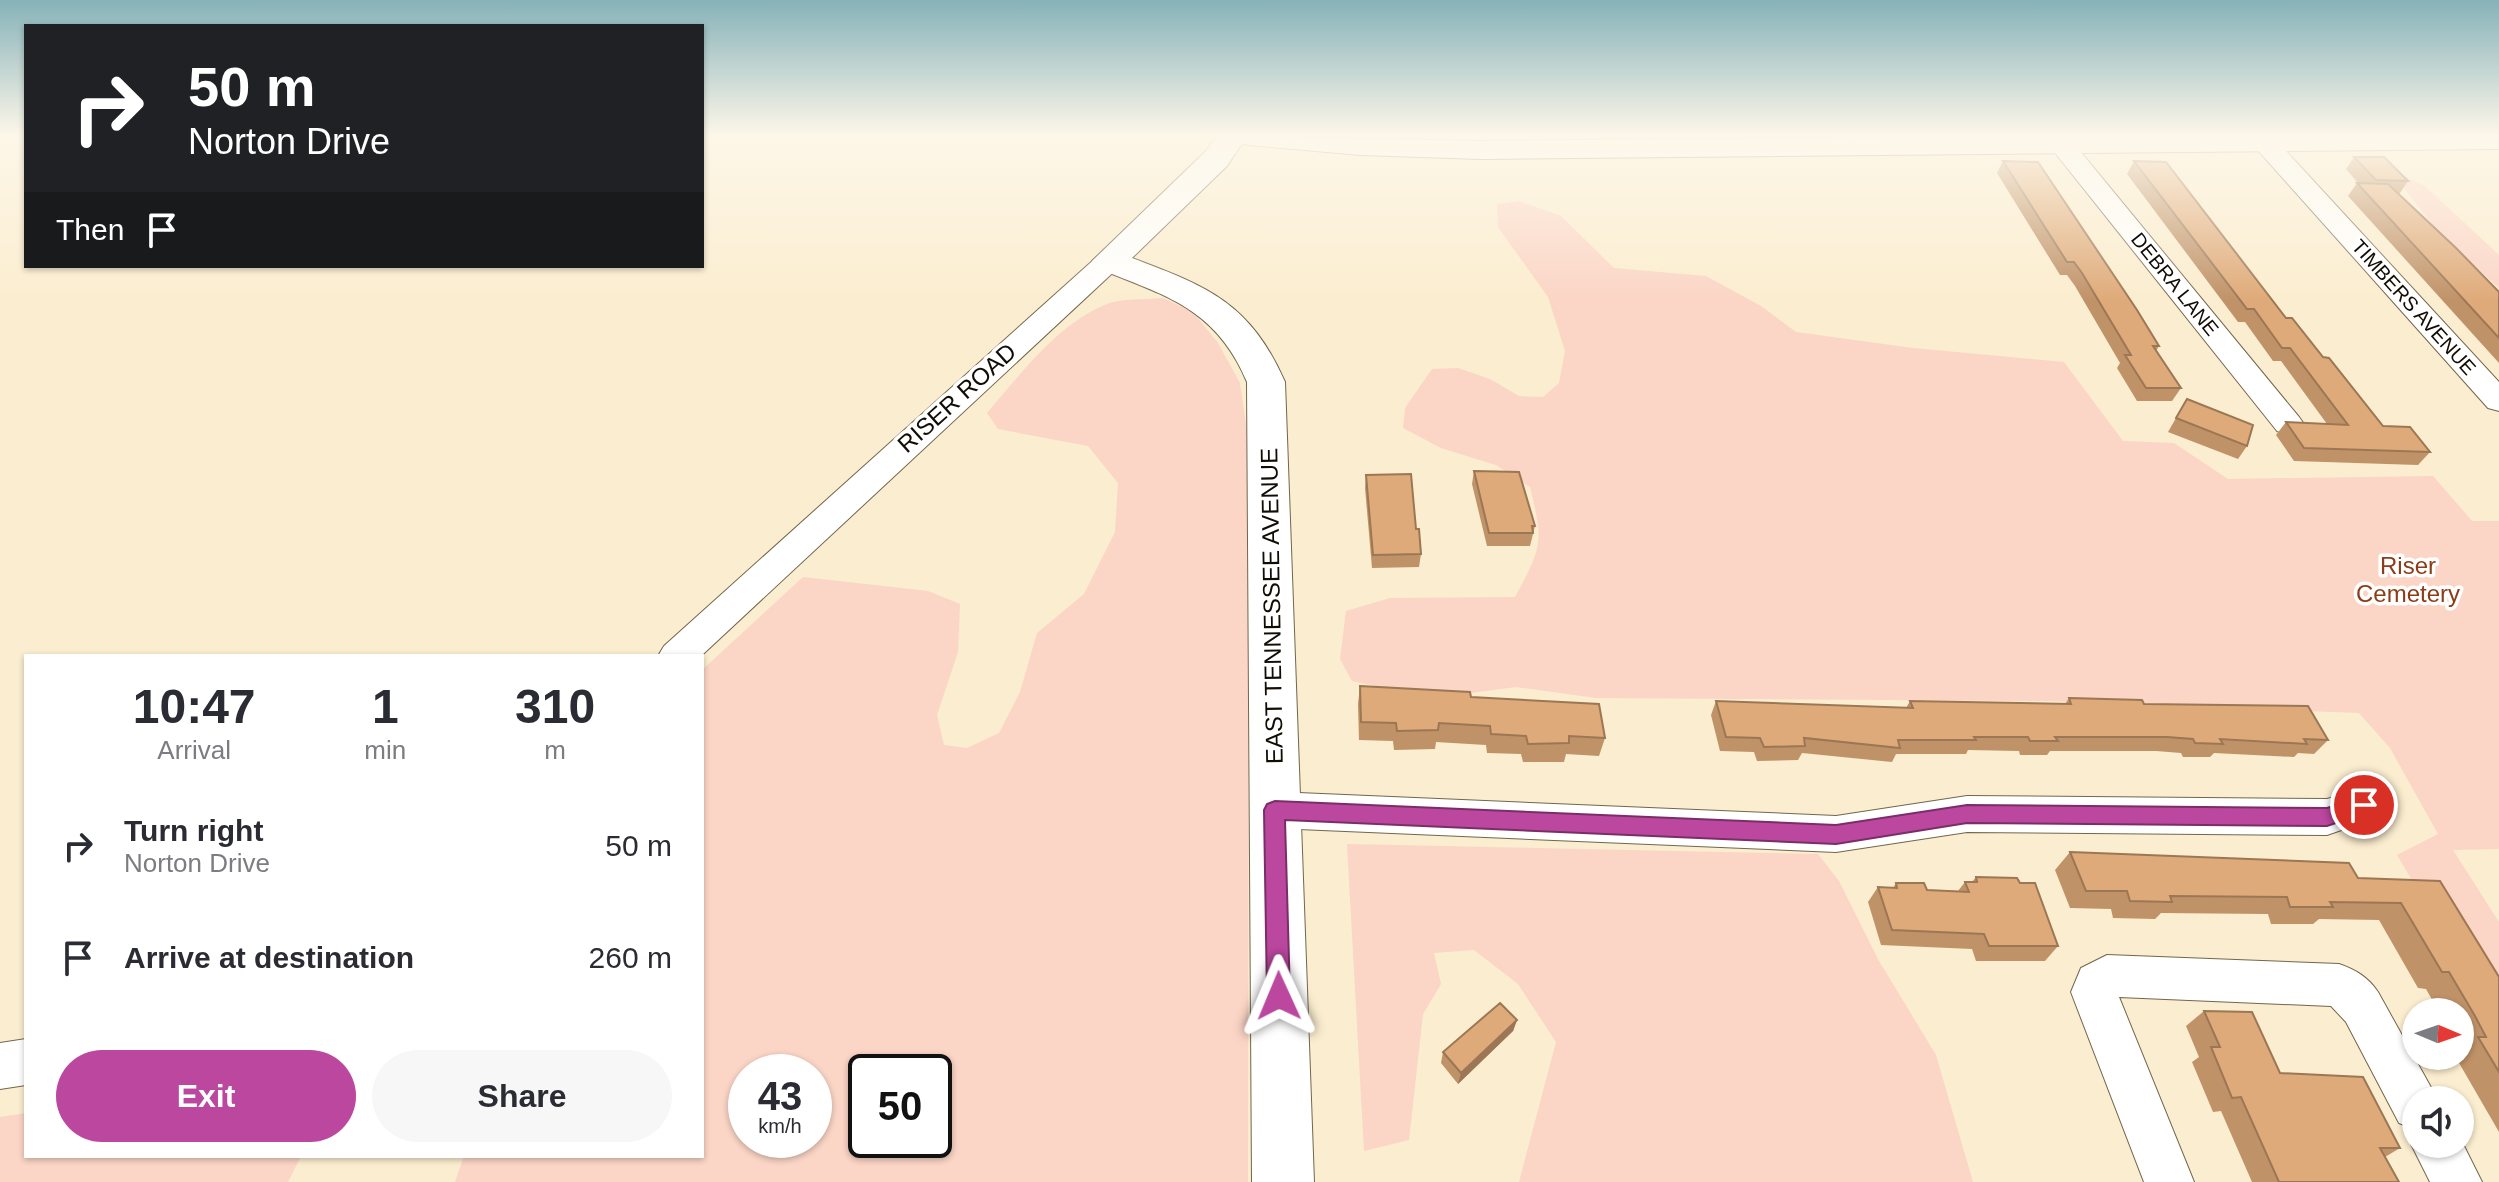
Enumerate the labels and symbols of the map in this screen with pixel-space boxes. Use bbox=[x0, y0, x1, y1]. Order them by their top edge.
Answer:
street label: DEBRA LANE bbox=[2127, 228, 2223, 340]
street label: TIMBERS AVENUE bbox=[2348, 235, 2480, 379]
street label: RISER ROAD bbox=[892, 338, 1021, 458]
street label: EAST TENNESSEE AVENUE bbox=[1255, 448, 1288, 764]
park label: Riser Cemetery bbox=[2356, 552, 2460, 607]
pin bbox=[2330, 771, 2398, 839]
position arrow bbox=[1237, 954, 1321, 1038]
north arrow bbox=[2402, 998, 2474, 1070]
speed limit sign: 50 bbox=[848, 1054, 952, 1158]

